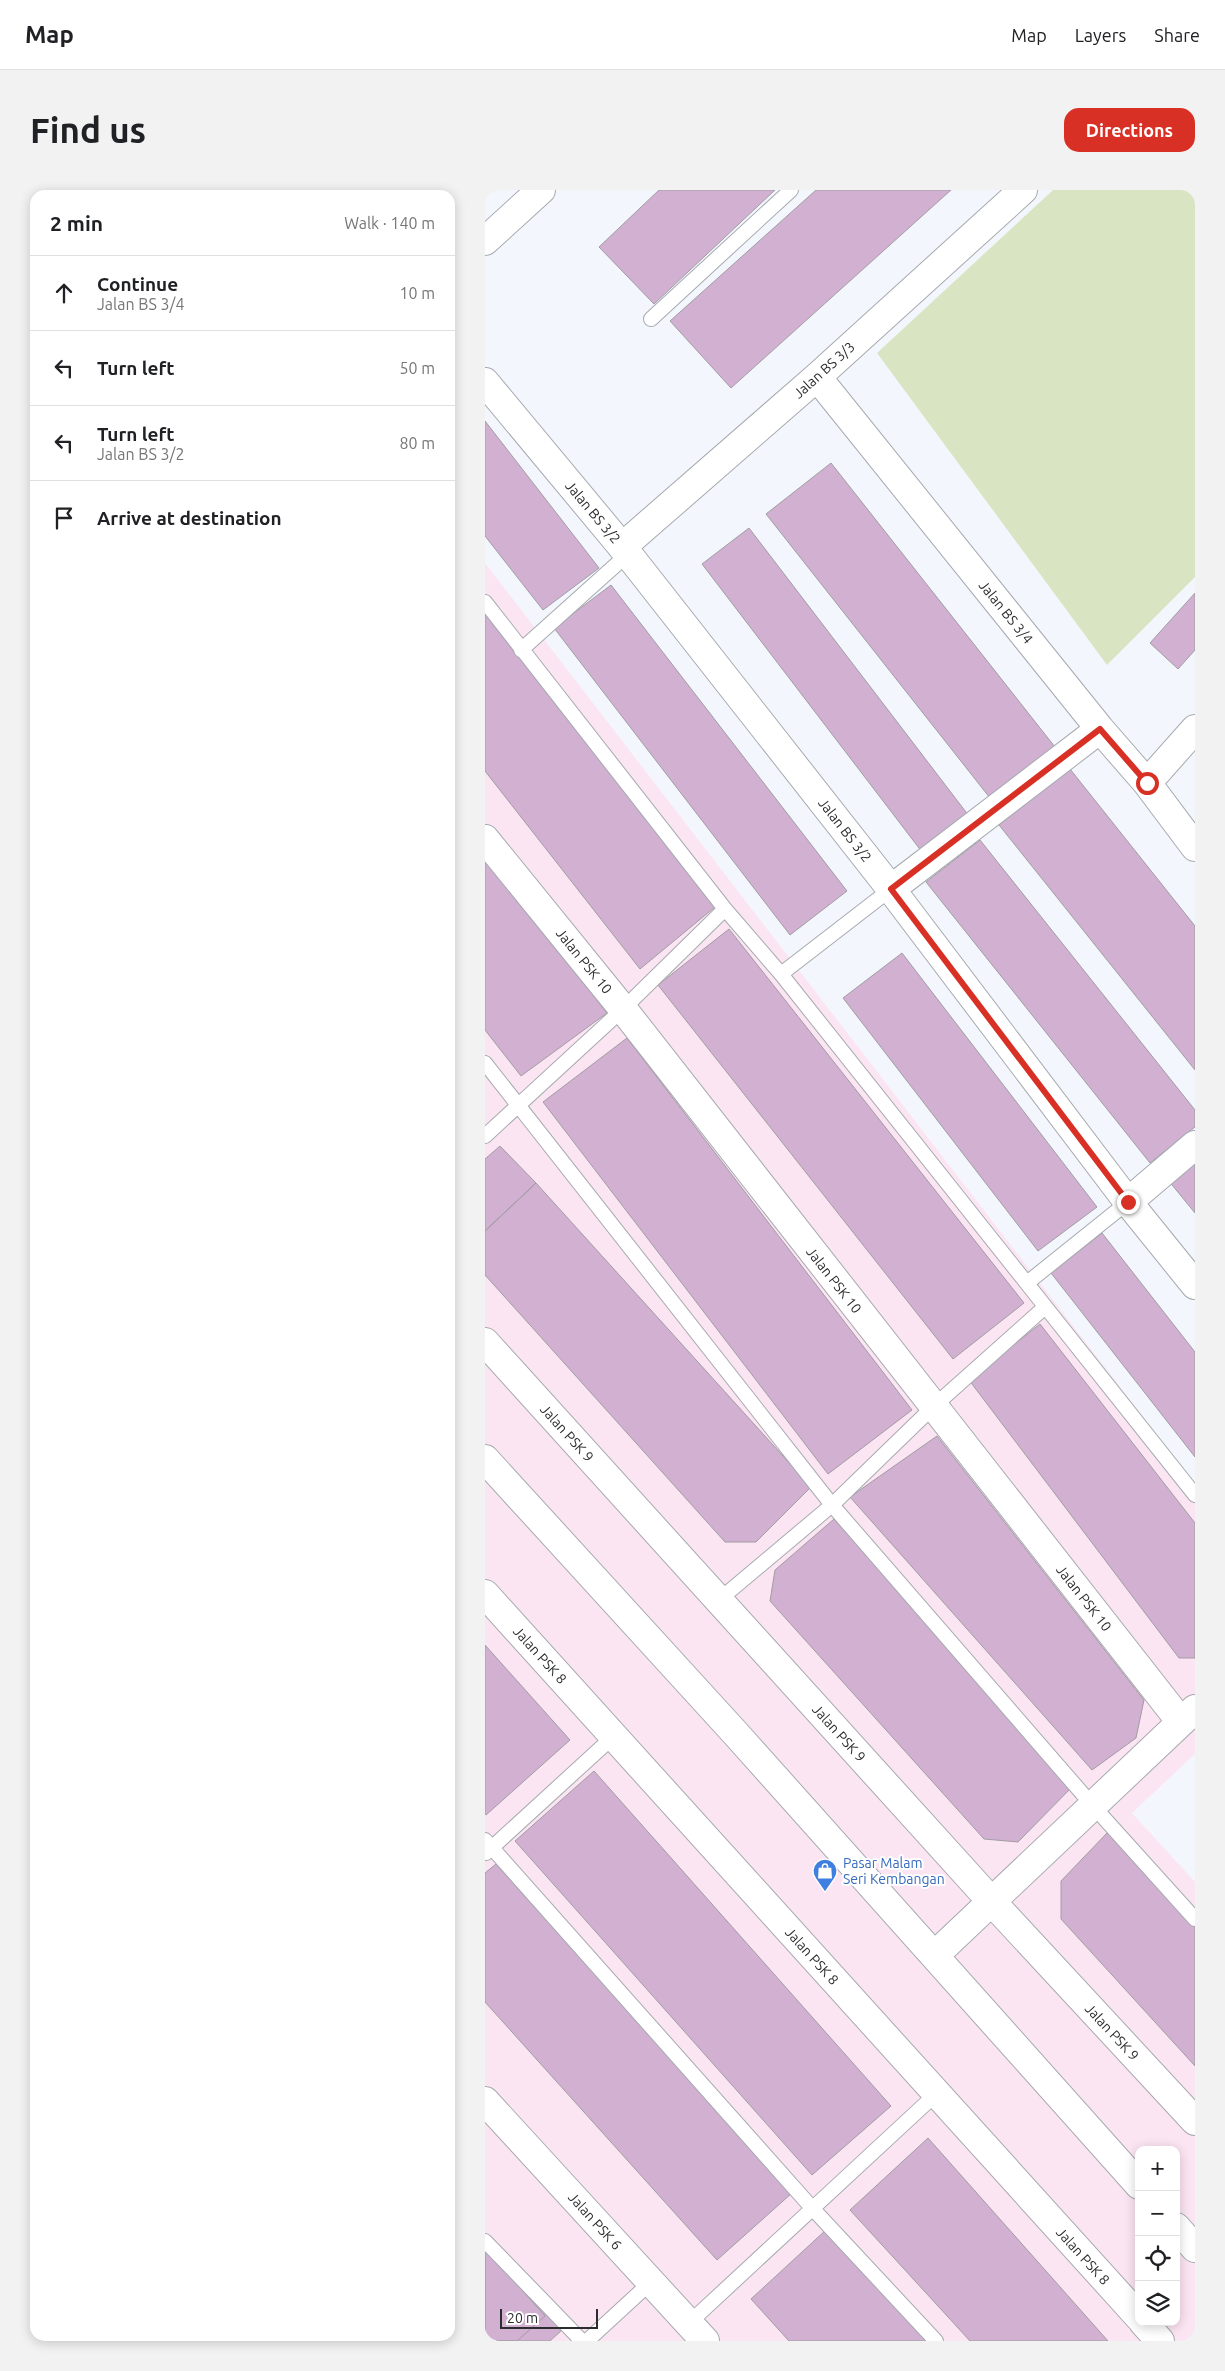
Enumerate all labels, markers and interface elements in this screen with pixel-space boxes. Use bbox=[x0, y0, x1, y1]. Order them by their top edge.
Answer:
text: Map bbox=[25, 21, 74, 48]
text: Map bbox=[1011, 25, 1047, 45]
text: Layers bbox=[1075, 25, 1126, 45]
text: Share bbox=[1154, 25, 1200, 45]
button: Directions bbox=[1064, 108, 1195, 152]
text: Find us bbox=[30, 110, 146, 150]
text: 2 min bbox=[50, 211, 103, 235]
text: Walk · 140 m bbox=[344, 214, 435, 232]
text: Continue bbox=[97, 273, 178, 295]
icon: ahead bbox=[50, 279, 78, 307]
text: 10 m bbox=[399, 284, 435, 302]
text: Jalan BS 3/4 bbox=[97, 295, 185, 313]
street label: Jalan BS 3/3 bbox=[790, 338, 858, 402]
icon: left bbox=[50, 354, 78, 382]
text: Turn left bbox=[97, 357, 175, 379]
text: 50 m bbox=[399, 359, 435, 377]
text: Turn left bbox=[97, 423, 175, 445]
icon: left bbox=[50, 429, 78, 457]
text: 80 m bbox=[399, 434, 435, 452]
text: Jalan BS 3/2 bbox=[97, 445, 185, 463]
street label: Jalan BS 3/2 bbox=[562, 478, 624, 546]
icon: arrive bbox=[50, 504, 78, 532]
text: Arrive at destination bbox=[97, 507, 282, 529]
street label: Jalan BS 3/4 bbox=[976, 577, 1036, 647]
route start bbox=[1136, 772, 1159, 795]
street label: Jalan BS 3/2 bbox=[815, 795, 875, 865]
street label: Jalan PSK 10 bbox=[553, 925, 615, 997]
route end bbox=[1117, 1191, 1140, 1214]
street label: Jalan PSK 10 bbox=[803, 1244, 865, 1316]
street label: Jalan PSK 9 bbox=[537, 1401, 597, 1465]
street label: Jalan PSK 10 bbox=[1053, 1562, 1115, 1634]
street label: Jalan PSK 8 bbox=[510, 1623, 570, 1687]
street label: Jalan PSK 9 bbox=[809, 1701, 869, 1765]
place label: Pasar Malam Seri Kembangan bbox=[843, 1855, 945, 1887]
shop icon: Pasar Malam Seri Kembangan bbox=[812, 1858, 838, 1892]
street label: Jalan PSK 8 bbox=[782, 1924, 842, 1988]
street label: Jalan PSK 9 bbox=[1082, 2000, 1142, 2064]
map controls bbox=[1135, 2146, 1180, 2326]
button: + bbox=[1135, 2146, 1180, 2191]
street label: Jalan PSK 6 bbox=[565, 2189, 625, 2253]
button: − bbox=[1135, 2191, 1180, 2236]
street label: Jalan PSK 8 bbox=[1053, 2224, 1113, 2288]
button: locate bbox=[1135, 2236, 1180, 2281]
button: layers bbox=[1135, 2281, 1180, 2326]
scale bar bbox=[500, 2306, 597, 2329]
text: 20 m bbox=[507, 2310, 538, 2326]

